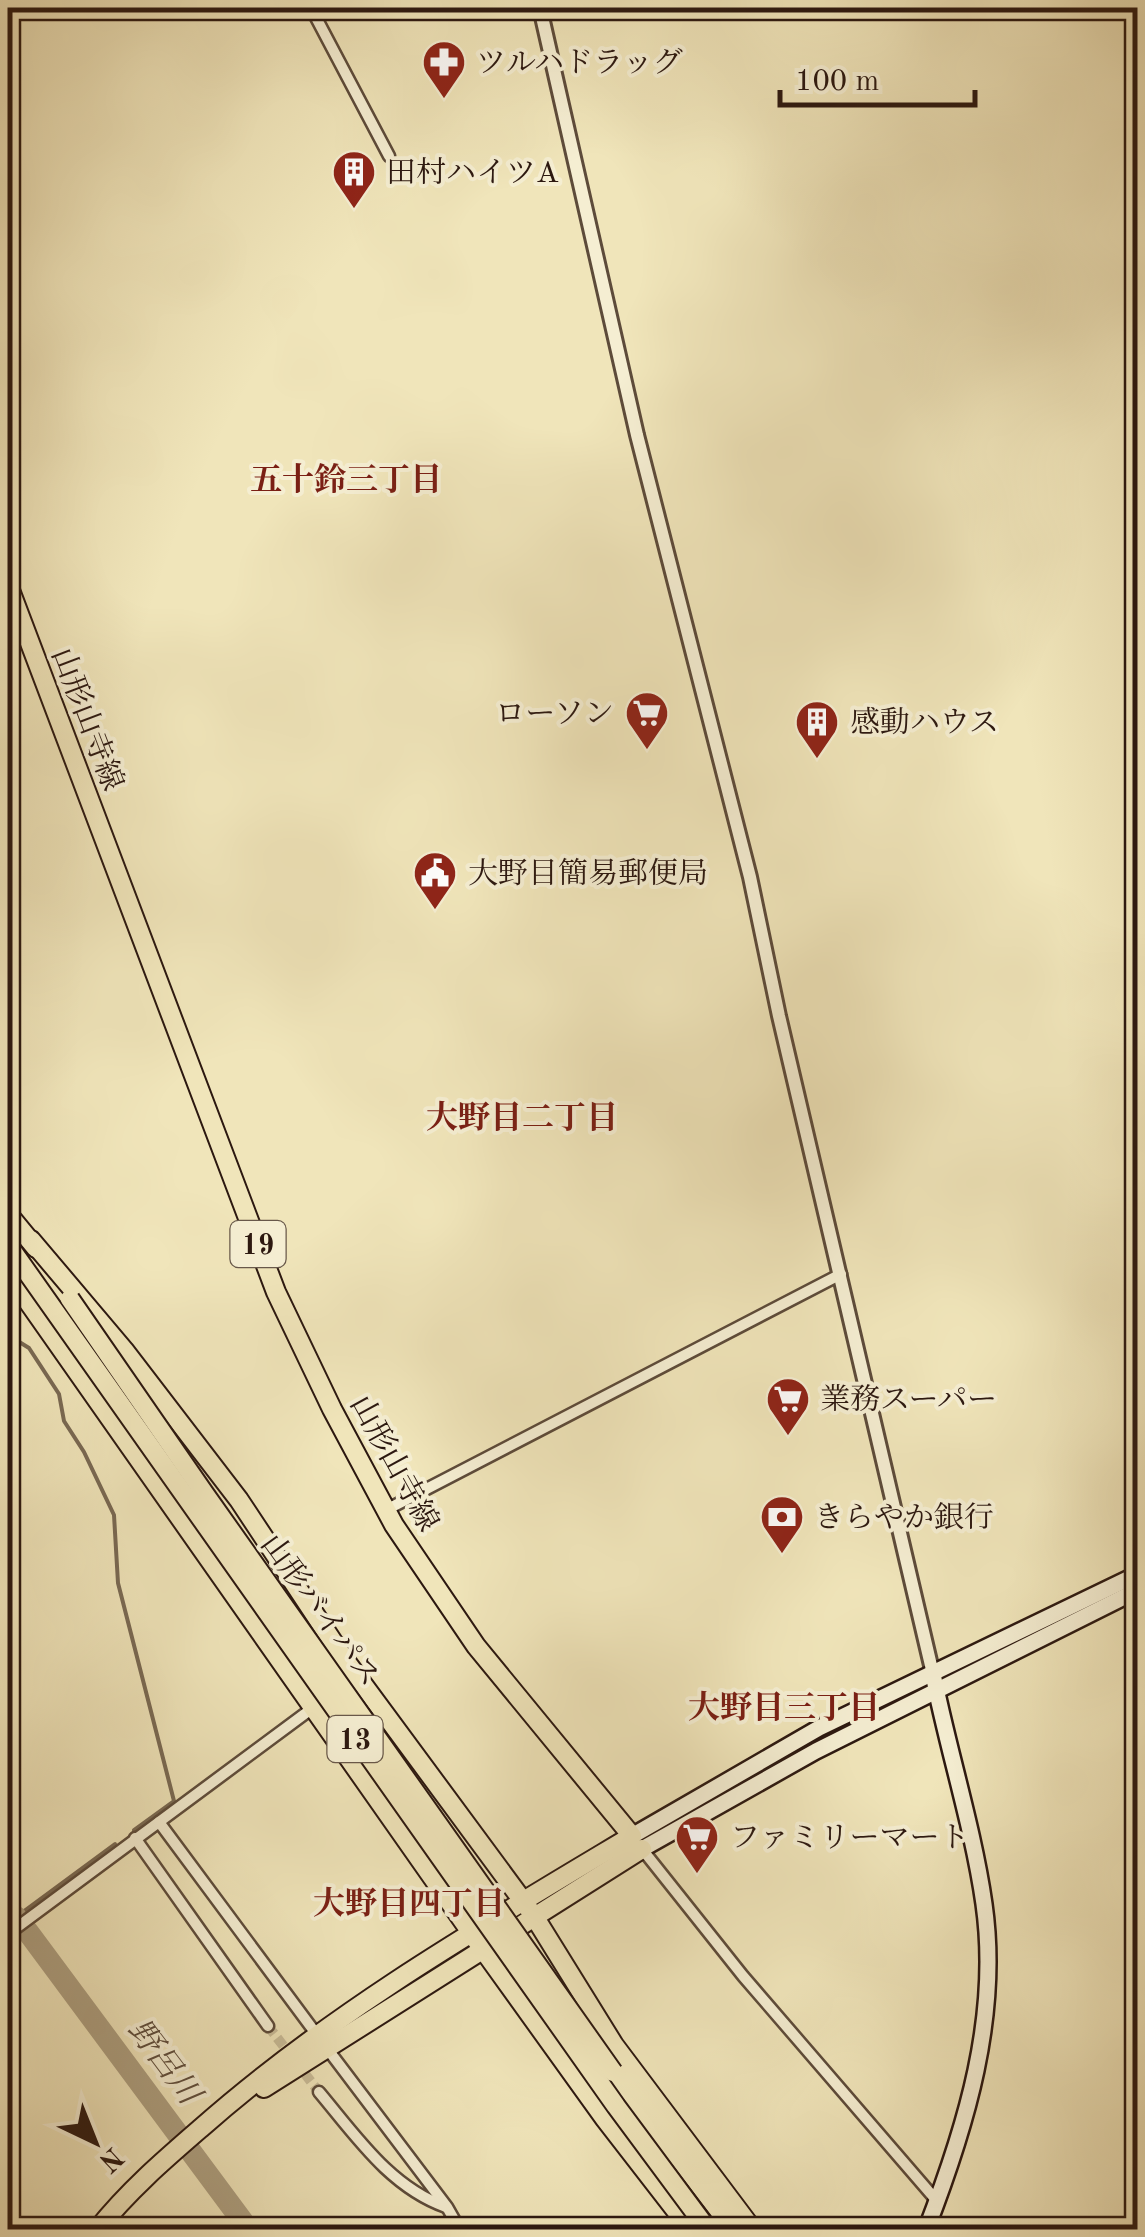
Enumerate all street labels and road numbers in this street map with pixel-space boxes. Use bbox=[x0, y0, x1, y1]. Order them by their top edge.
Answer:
street label: 山形山寺線 bbox=[45, 643, 130, 795]
road number: 19 bbox=[230, 1221, 286, 1267]
street label: 山形山寺線 bbox=[344, 1390, 445, 1537]
street label: 山形バイパス bbox=[255, 1529, 386, 1693]
road number: 13 bbox=[328, 1716, 382, 1762]

